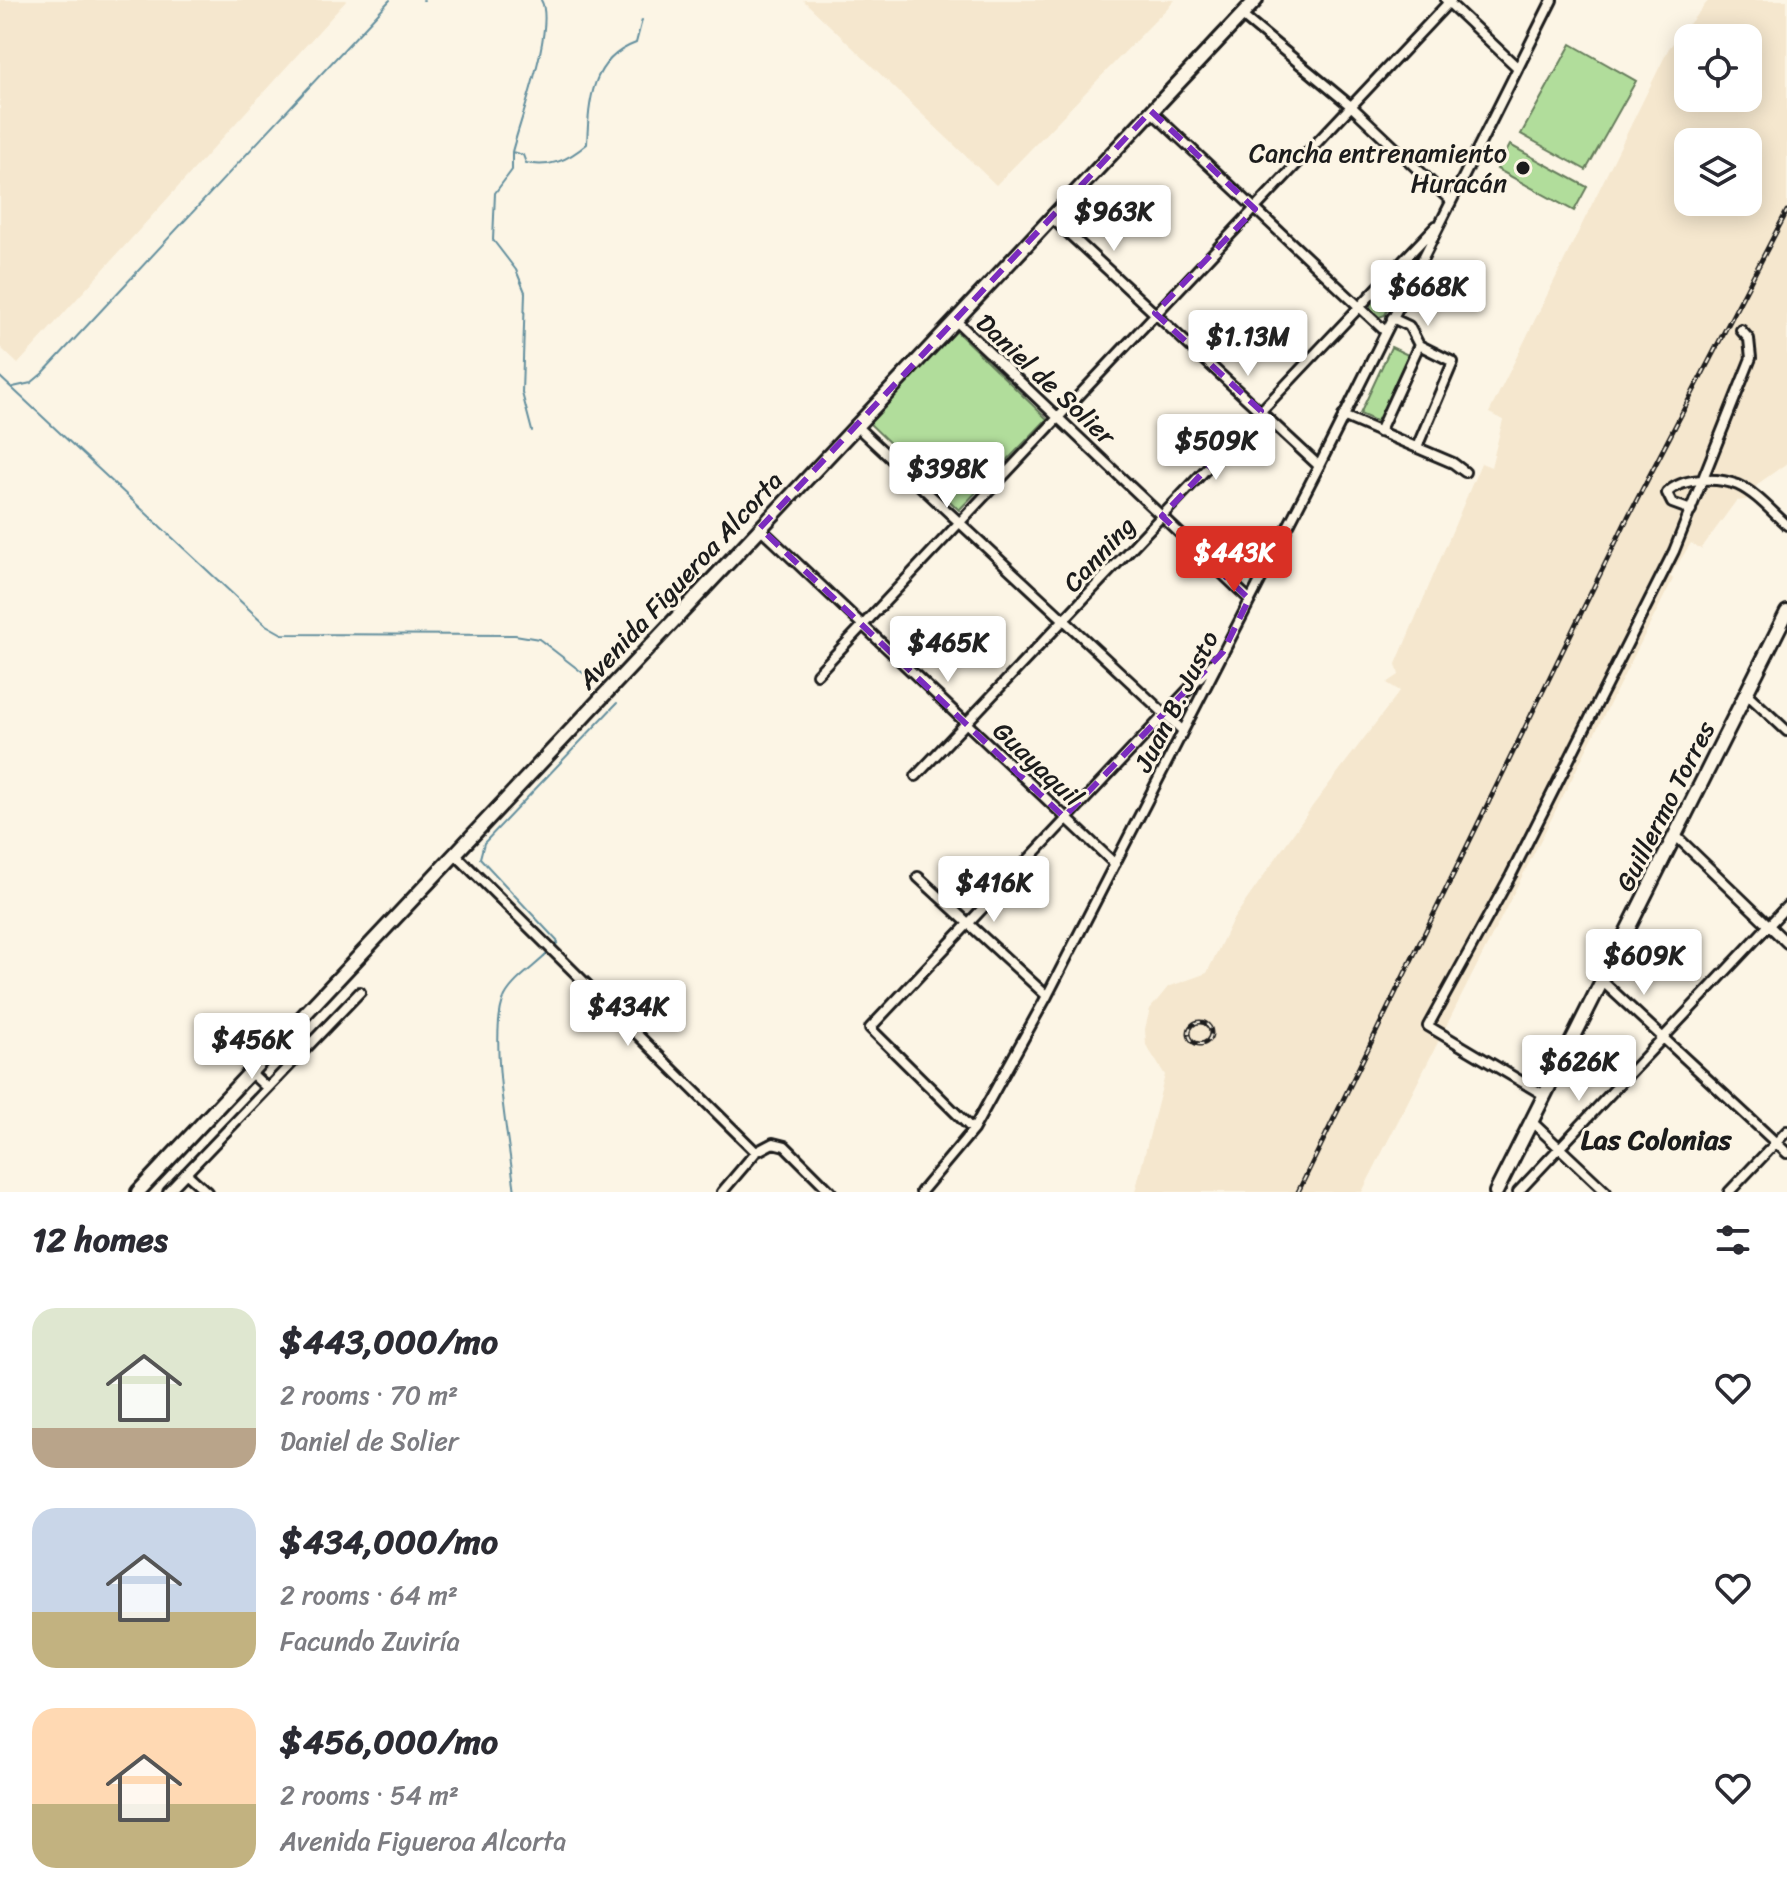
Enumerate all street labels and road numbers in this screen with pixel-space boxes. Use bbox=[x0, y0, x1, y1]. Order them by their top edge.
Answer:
street label: Daniel de Solier bbox=[965, 301, 1128, 458]
street label: Avenida Figueroa Alcorta bbox=[565, 460, 794, 701]
street label: Canning bbox=[1051, 505, 1147, 603]
street label: Juan B. Justo bbox=[1120, 622, 1231, 781]
street label: Guayaquil bbox=[982, 709, 1095, 819]
street label: Guillermo Torres bbox=[1602, 712, 1728, 899]

